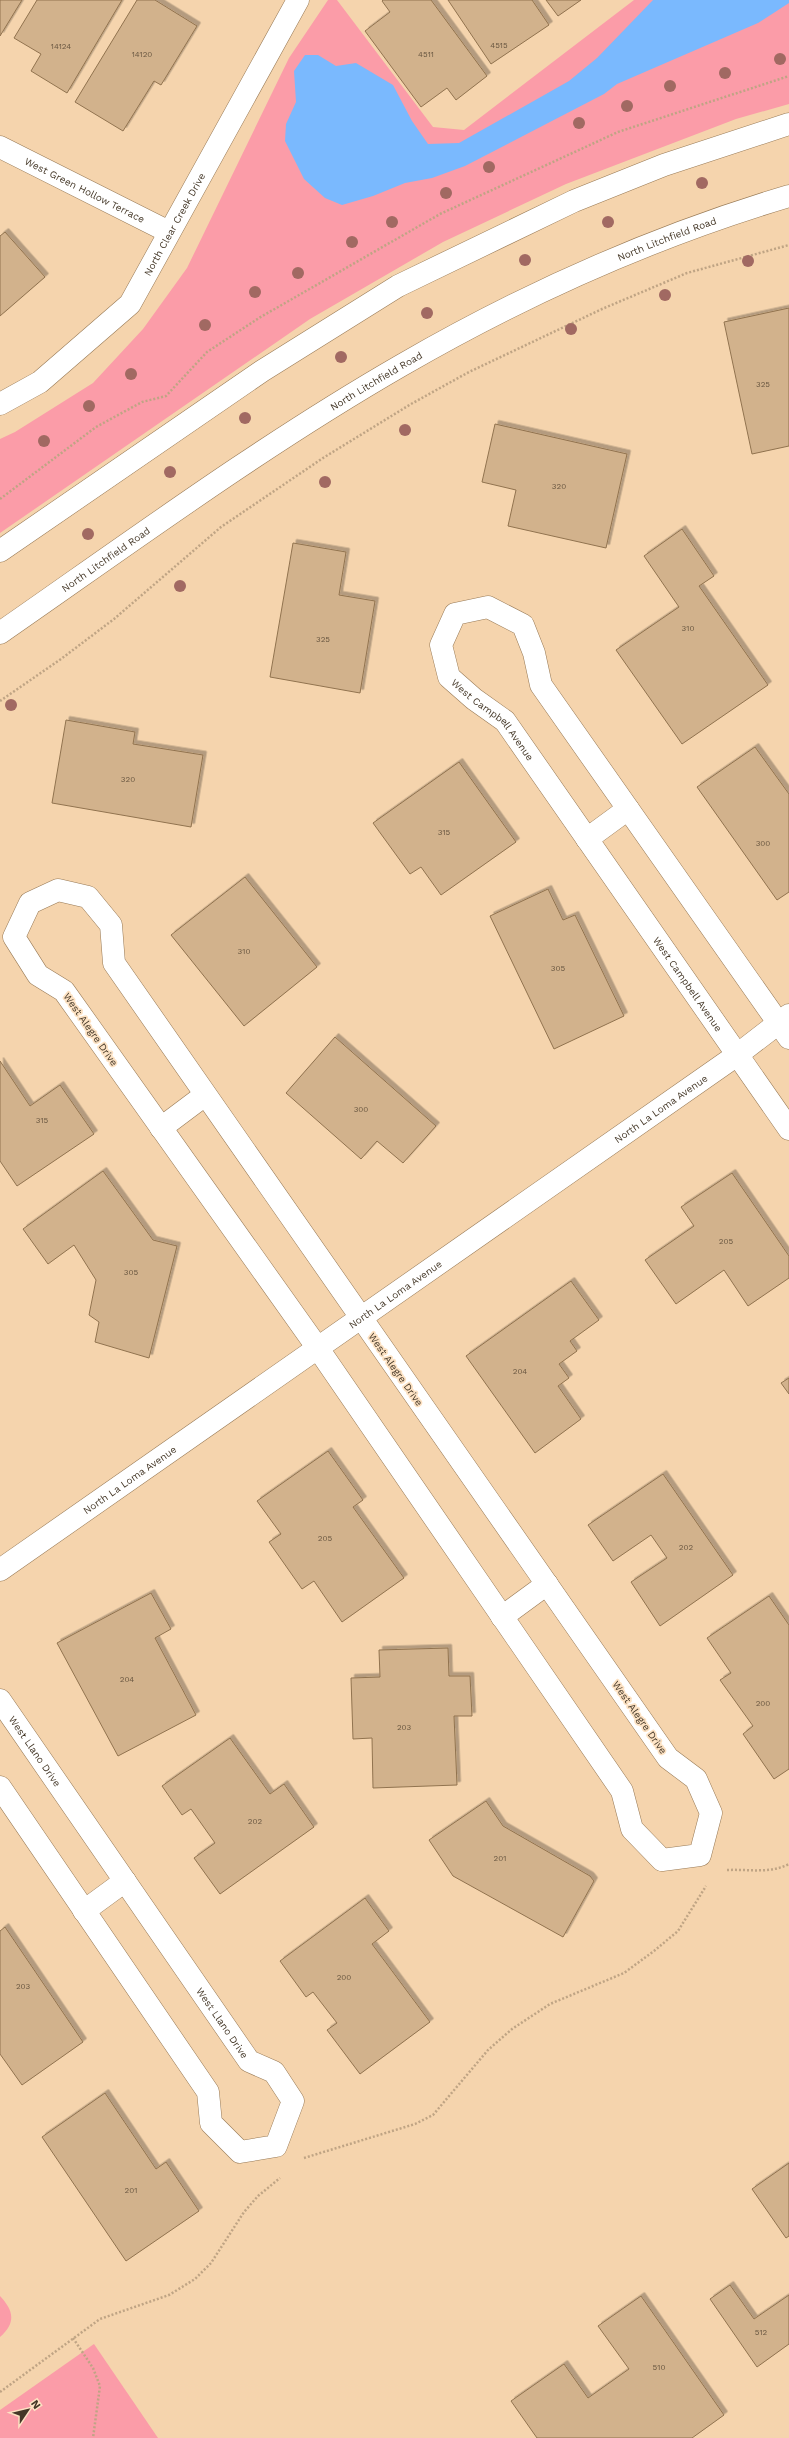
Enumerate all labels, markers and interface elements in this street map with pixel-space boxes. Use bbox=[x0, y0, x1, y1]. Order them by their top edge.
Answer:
house number: 4515 bbox=[490, 41, 508, 50]
house number: 14124 bbox=[51, 42, 71, 51]
house number: 14120 bbox=[132, 50, 152, 59]
house number: 4511 bbox=[418, 50, 434, 59]
street label: West Green Hollow Terrace bbox=[23, 155, 147, 225]
street label: North Clear Creek Drive bbox=[142, 171, 207, 278]
street label: North Litchfield Road bbox=[616, 215, 718, 263]
street label: North Litchfield Road bbox=[328, 350, 424, 413]
house number: 325 bbox=[756, 380, 770, 389]
house number: 320 bbox=[552, 482, 566, 491]
street label: North Litchfield Road bbox=[60, 525, 152, 594]
house number: 310 bbox=[682, 624, 694, 633]
house number: 325 bbox=[316, 635, 330, 644]
street label: West Campbell Avenue bbox=[449, 677, 536, 763]
house number: 320 bbox=[121, 775, 135, 784]
house number: 315 bbox=[438, 828, 451, 837]
house number: 300 bbox=[756, 839, 770, 848]
street label: West Campbell Avenue bbox=[651, 935, 724, 1034]
house number: 310 bbox=[238, 947, 250, 956]
house number: 305 bbox=[551, 964, 565, 973]
street label: West Alegre Drive bbox=[61, 991, 120, 1068]
street label: North La Loma Avenue bbox=[612, 1072, 710, 1145]
house number: 300 bbox=[354, 1105, 368, 1114]
house number: 315 bbox=[36, 1116, 49, 1125]
house number: 205 bbox=[719, 1237, 733, 1246]
street label: North La Loma Avenue bbox=[347, 1258, 444, 1331]
house number: 305 bbox=[124, 1268, 138, 1277]
street label: West Alegre Drive bbox=[366, 1331, 425, 1408]
house number: 204 bbox=[513, 1367, 527, 1376]
street label: North La Loma Avenue bbox=[81, 1443, 179, 1516]
house number: 205 bbox=[318, 1534, 332, 1543]
house number: 202 bbox=[679, 1543, 693, 1552]
house number: 204 bbox=[120, 1675, 134, 1684]
street label: West Alegre Drive bbox=[610, 1679, 669, 1756]
house number: 200 bbox=[756, 1699, 770, 1708]
street label: West Llano Drive bbox=[7, 1714, 63, 1789]
house number: 203 bbox=[397, 1723, 411, 1732]
house number: 202 bbox=[248, 1817, 262, 1826]
house number: 201 bbox=[494, 1854, 506, 1863]
house number: 200 bbox=[337, 1973, 351, 1982]
house number: 203 bbox=[16, 1982, 30, 1991]
street label: West Llano Drive bbox=[194, 1986, 250, 2061]
house number: 201 bbox=[125, 2186, 137, 2195]
house number: 512 bbox=[755, 2328, 768, 2337]
house number: 510 bbox=[653, 2363, 665, 2372]
north arrow bbox=[8, 2390, 48, 2430]
text: N bbox=[28, 2397, 43, 2412]

